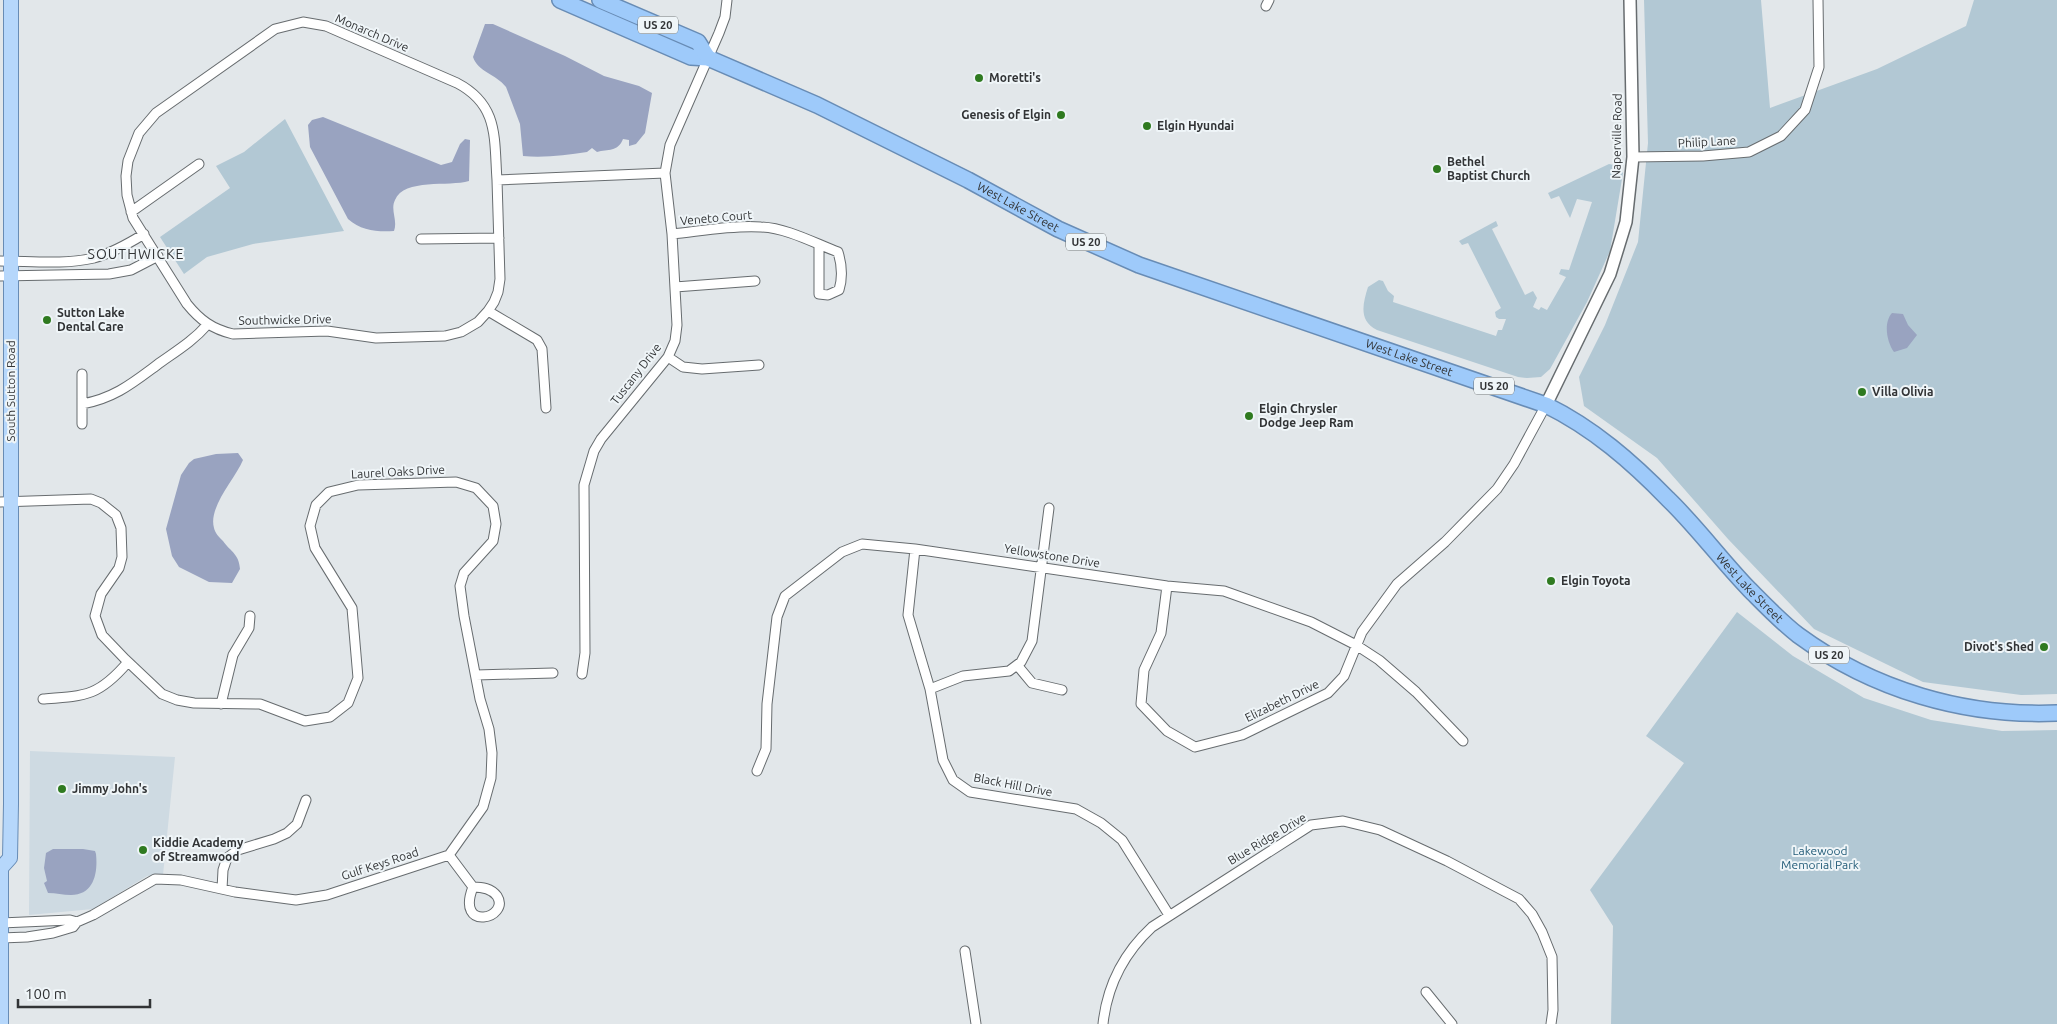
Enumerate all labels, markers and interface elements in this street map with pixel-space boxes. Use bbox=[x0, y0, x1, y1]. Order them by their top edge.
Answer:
street label: Monarch Drive bbox=[333, 11, 411, 54]
road number: US 20 bbox=[638, 16, 678, 34]
place label: Moretti's bbox=[989, 71, 1041, 84]
marker: Moretti's bbox=[973, 72, 985, 84]
street label: Naperville Road bbox=[1609, 93, 1624, 179]
place label: Genesis of Elgin bbox=[961, 108, 1051, 121]
marker: Genesis of Elgin bbox=[1055, 109, 1067, 121]
place label: Elgin Hyundai bbox=[1157, 119, 1234, 132]
marker: Elgin Hyundai bbox=[1141, 120, 1153, 132]
street label: Philip Lane bbox=[1677, 133, 1737, 150]
place label: Bethel Baptist Church bbox=[1447, 155, 1530, 182]
marker: Bethel Baptist Church bbox=[1431, 163, 1443, 175]
street label: West Lake Street bbox=[975, 179, 1062, 234]
street label: Veneto Court bbox=[679, 208, 753, 227]
road number: US 20 bbox=[1066, 233, 1106, 250]
district label: SOUTHWICKE bbox=[88, 246, 184, 262]
place label: Sutton Lake Dental Care bbox=[57, 306, 125, 333]
street label: Southwicke Drive bbox=[238, 312, 332, 327]
marker: Sutton Lake Dental Care bbox=[41, 314, 53, 326]
street label: West Lake Street bbox=[1364, 336, 1455, 379]
street label: South Sutton Road bbox=[4, 340, 17, 442]
street label: Tuscany Drive bbox=[608, 341, 663, 407]
road number: US 20 bbox=[1474, 378, 1514, 394]
place label: Villa Olivia bbox=[1872, 385, 1933, 398]
marker: Villa Olivia bbox=[1856, 386, 1868, 398]
place label: Elgin Chrysler Dodge Jeep Ram bbox=[1259, 402, 1354, 429]
marker: Elgin Chrysler Dodge Jeep Ram bbox=[1243, 410, 1255, 422]
street label: Laurel Oaks Drive bbox=[351, 463, 445, 480]
street label: Yellowstone Drive bbox=[1003, 541, 1101, 570]
street label: West Lake Street bbox=[1714, 550, 1786, 625]
place label: Elgin Toyota bbox=[1561, 574, 1630, 587]
marker: Elgin Toyota bbox=[1545, 575, 1557, 587]
place label: Divot's Shed bbox=[1964, 640, 2034, 653]
marker: Divot's Shed bbox=[2038, 641, 2050, 653]
road number: US 20 bbox=[1809, 646, 1849, 664]
street label: Elizabeth Drive bbox=[1243, 677, 1321, 724]
street label: Black Hill Drive bbox=[973, 770, 1054, 799]
place label: Jimmy John's bbox=[72, 782, 148, 795]
marker: Jimmy John's bbox=[56, 783, 68, 795]
street label: Blue Ridge Drive bbox=[1225, 810, 1308, 867]
place label: Kiddie Academy of Streamwood bbox=[153, 836, 244, 863]
marker: Kiddie Academy of Streamwood bbox=[137, 844, 149, 856]
park label: Lakewood Memorial Park bbox=[1781, 844, 1859, 871]
street label: Gulf Keys Road bbox=[340, 845, 420, 882]
scale bar bbox=[18, 976, 150, 1008]
text: 100 m bbox=[25, 985, 67, 1002]

